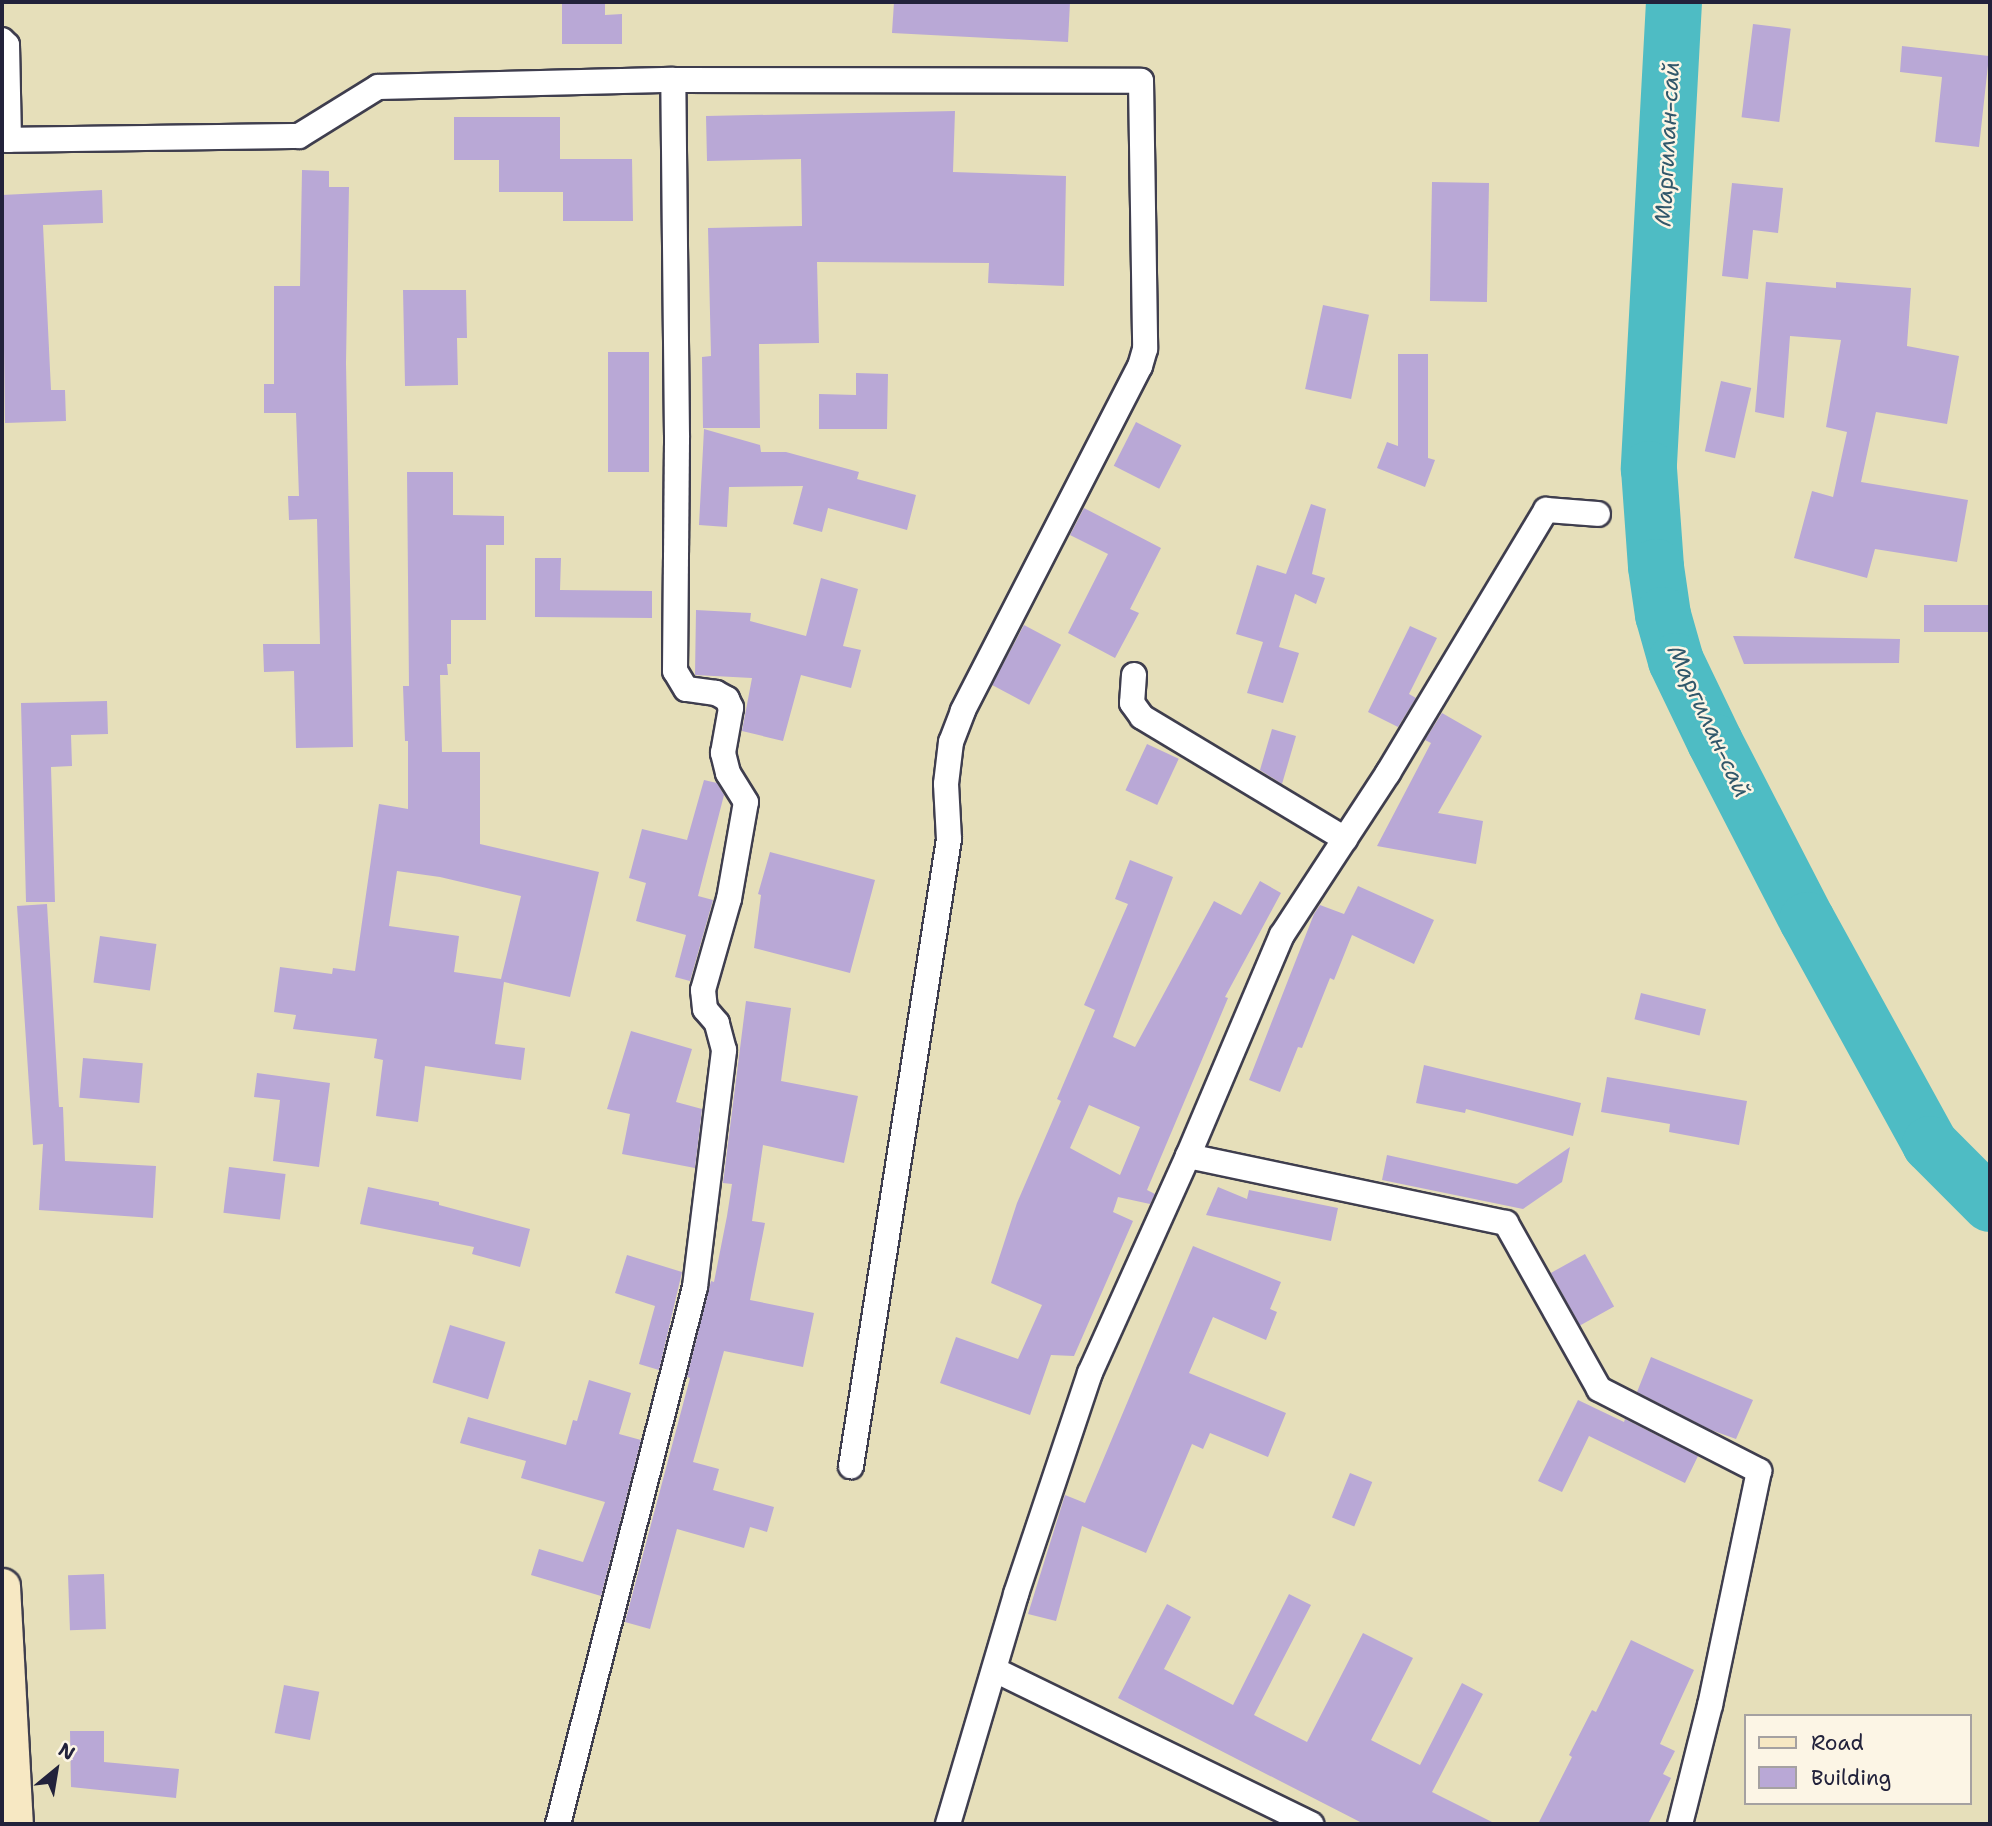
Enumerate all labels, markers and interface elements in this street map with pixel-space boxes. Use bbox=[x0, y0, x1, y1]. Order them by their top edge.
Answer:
water label: Маргилан-сай bbox=[1649, 61, 1685, 227]
water label: Маргилан-сай bbox=[1662, 640, 1756, 802]
legend bbox=[1744, 1714, 1971, 1805]
text: Road bbox=[1811, 1729, 1864, 1757]
north arrow bbox=[21, 1735, 91, 1805]
text: N bbox=[54, 1737, 80, 1766]
text: Building bbox=[1811, 1764, 1891, 1792]

